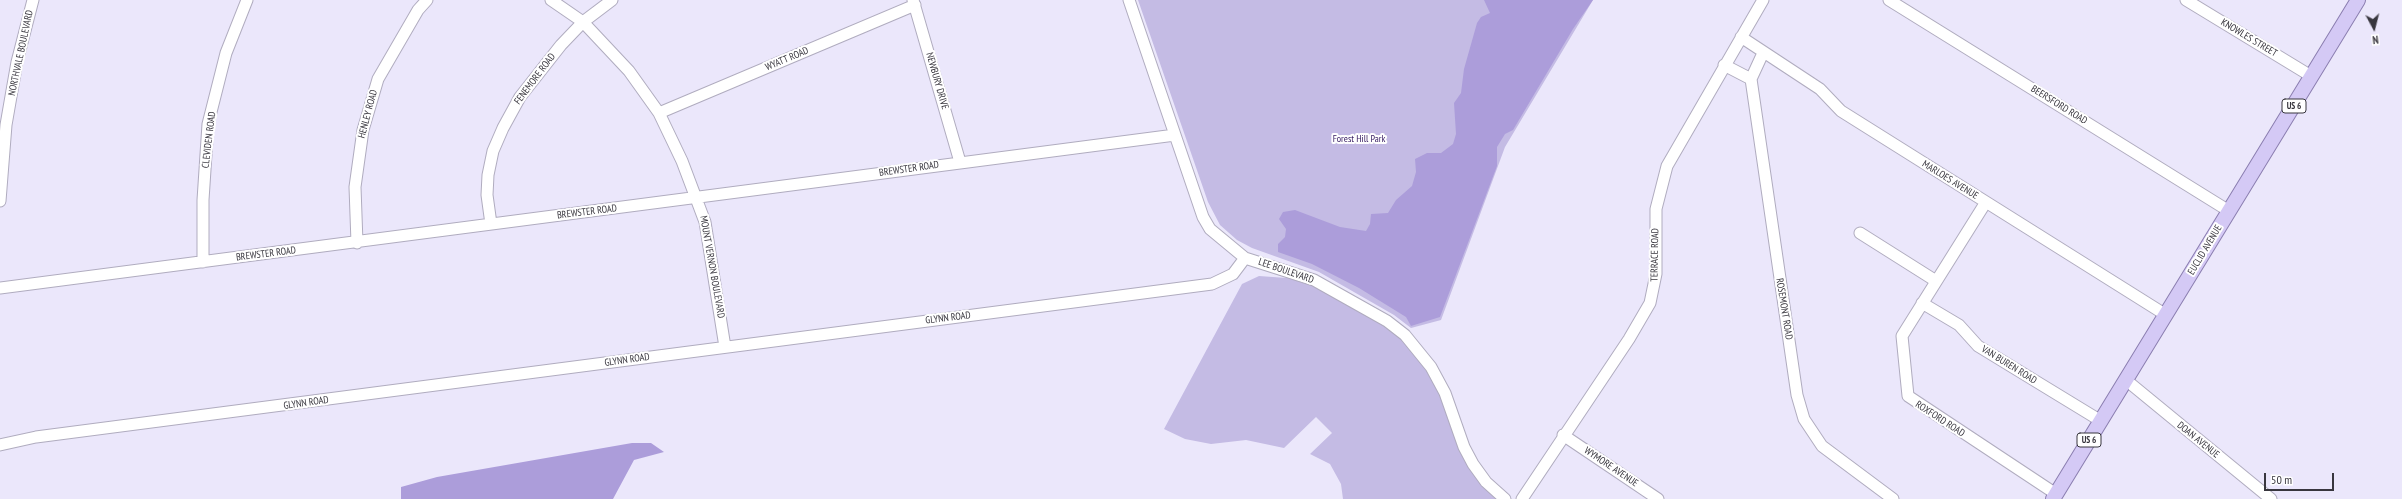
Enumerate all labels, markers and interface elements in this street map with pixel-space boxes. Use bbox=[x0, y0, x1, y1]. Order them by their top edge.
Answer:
north arrow bbox=[2354, 8, 2394, 48]
street label: NORTHVALE BOULEVARD bbox=[6, 9, 36, 97]
street label: KNOWLES STREET bbox=[2219, 16, 2279, 60]
text: N bbox=[2372, 33, 2379, 47]
street label: WYATT ROAD bbox=[764, 45, 810, 73]
street label: FENEMORE ROAD bbox=[512, 51, 558, 107]
street label: NEWBURY DRIVE bbox=[923, 51, 951, 111]
street label: BEERSFORD ROAD bbox=[2029, 83, 2089, 127]
street label: HENLEY ROAD bbox=[356, 88, 380, 140]
road number: US 6 bbox=[2282, 99, 2306, 113]
street label: CLEVIDEN ROAD bbox=[200, 111, 218, 169]
park label: Forest Hill Park bbox=[1333, 133, 1385, 145]
street label: MARLOES AVENUE bbox=[1920, 158, 1980, 202]
street label: BREWSTER ROAD bbox=[878, 159, 940, 179]
street label: BREWSTER ROAD bbox=[556, 202, 618, 222]
street label: MOUNT VERNON BOULEVARD bbox=[697, 215, 727, 319]
street label: EUCLID AVENUE bbox=[2185, 223, 2225, 277]
street label: TERRACE ROAD bbox=[1649, 228, 1661, 282]
street label: BREWSTER ROAD bbox=[235, 244, 297, 264]
street label: LEE BOULEVARD bbox=[1257, 256, 1315, 286]
street label: ROSEMONT ROAD bbox=[1773, 277, 1795, 341]
street label: GLYNN ROAD bbox=[925, 309, 971, 327]
street label: VAN BUREN ROAD bbox=[1979, 343, 2039, 387]
street label: GLYNN ROAD bbox=[604, 351, 650, 369]
street label: GLYNN ROAD bbox=[283, 394, 329, 412]
street label: ROXFORD ROAD bbox=[1913, 399, 1967, 439]
street label: DOAN AVENUE bbox=[2174, 419, 2222, 461]
road number: US 6 bbox=[2077, 433, 2101, 447]
street label: WYMORE AVENUE bbox=[1582, 445, 1640, 489]
scale bar bbox=[2266, 465, 2336, 491]
text: 50 m bbox=[2271, 472, 2292, 487]

